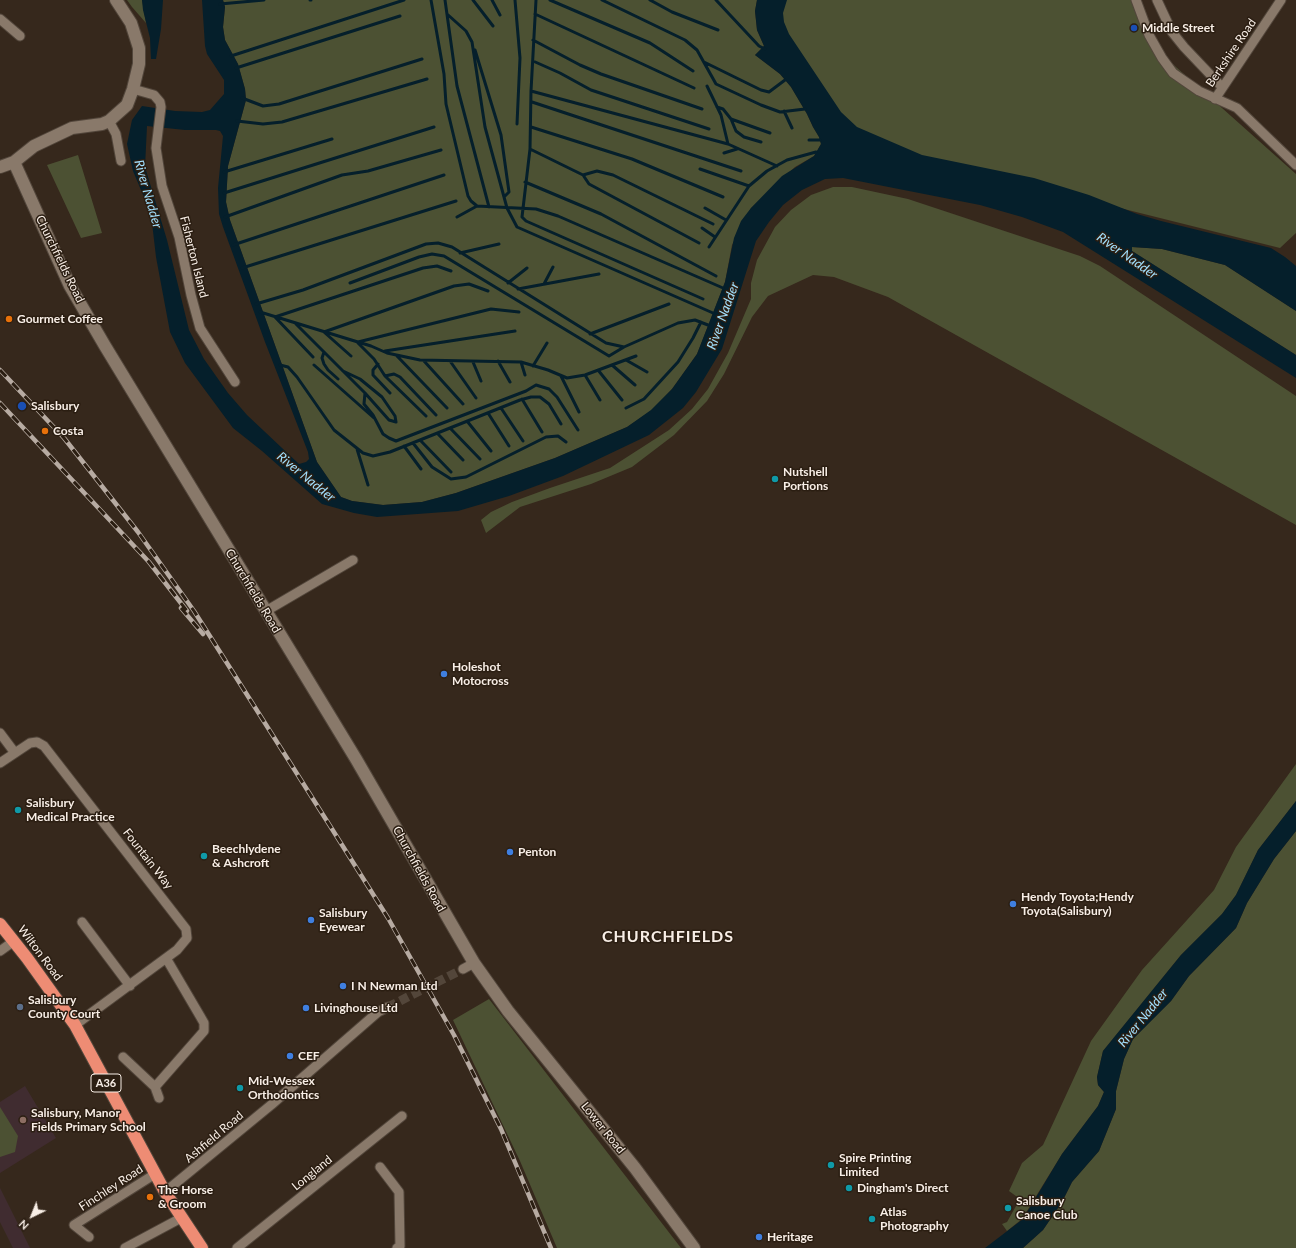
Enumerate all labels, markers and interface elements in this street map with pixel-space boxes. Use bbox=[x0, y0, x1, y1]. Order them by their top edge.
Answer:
street label: Berkshire Road bbox=[1203, 16, 1259, 90]
place label: Middle Street bbox=[1142, 21, 1215, 35]
marker: Middle Street bbox=[1129, 23, 1139, 33]
water label: River Nadder bbox=[131, 158, 165, 230]
street label: Churchfields Road bbox=[33, 213, 87, 305]
street label: Fisherton Island bbox=[177, 215, 211, 299]
water label: River Nadder bbox=[1094, 229, 1160, 283]
water label: River Nadder bbox=[704, 280, 742, 352]
place label: Gourmet Coffee bbox=[17, 312, 103, 326]
marker: Gourmet Coffee bbox=[4, 314, 14, 324]
place label: Salisbury bbox=[31, 399, 79, 413]
marker: Salisbury bbox=[16, 400, 28, 412]
place label: Costa bbox=[53, 424, 84, 438]
marker: Costa bbox=[40, 426, 50, 436]
water label: River Nadder bbox=[274, 449, 338, 505]
place label: Nutshell Portions bbox=[783, 465, 828, 493]
marker: Nutshell Portions bbox=[770, 474, 780, 484]
street label: Churchfields Road bbox=[222, 546, 284, 636]
place label: Holeshot Motocross bbox=[452, 660, 509, 688]
marker: Holeshot Motocross bbox=[439, 669, 449, 679]
place label: Salisbury Medical Practice bbox=[26, 796, 115, 824]
marker: Salisbury Medical Practice bbox=[13, 805, 23, 815]
street label: Churchfields Road bbox=[390, 824, 448, 914]
street label: Fountain Way bbox=[120, 826, 176, 892]
place label: Beechlydene & Ashcroft bbox=[212, 842, 281, 870]
place label: Penton bbox=[518, 845, 556, 859]
marker: Penton bbox=[505, 847, 515, 857]
marker: Beechlydene & Ashcroft bbox=[199, 851, 209, 861]
place label: Hendy Toyota;Hendy Toyota(Salisbury) bbox=[1021, 890, 1134, 918]
marker: Hendy Toyota;Hendy Toyota(Salisbury) bbox=[1008, 899, 1018, 909]
place label: Salisbury Eyewear bbox=[319, 906, 367, 934]
marker: Salisbury Eyewear bbox=[306, 915, 316, 925]
street label: Wilton Road bbox=[15, 922, 65, 984]
district label: CHURCHFIELDS bbox=[602, 927, 734, 947]
place label: I N Newman Ltd bbox=[351, 979, 437, 993]
marker: I N Newman Ltd bbox=[338, 981, 348, 991]
water label: River Nadder bbox=[1115, 986, 1171, 1050]
place label: Salisbury County Court bbox=[28, 993, 100, 1021]
place label: Livinghouse Ltd bbox=[314, 1001, 398, 1015]
marker: Salisbury County Court bbox=[15, 1002, 25, 1012]
marker: Livinghouse Ltd bbox=[301, 1003, 311, 1013]
place label: CEF bbox=[298, 1049, 320, 1063]
marker: CEF bbox=[285, 1051, 295, 1061]
road number: A36 bbox=[91, 1074, 121, 1092]
place label: Mid-Wessex Orthodontics bbox=[248, 1074, 319, 1102]
marker: Mid-Wessex Orthodontics bbox=[235, 1083, 245, 1093]
street label: Lower Road bbox=[578, 1099, 628, 1157]
place label: Salisbury, Manor Fields Primary School bbox=[31, 1106, 146, 1134]
street label: Ashfield Road bbox=[182, 1108, 246, 1166]
marker: Salisbury, Manor Fields Primary School bbox=[18, 1115, 28, 1125]
place label: Spire Printing Limited bbox=[839, 1151, 911, 1179]
street label: Longland bbox=[289, 1152, 335, 1194]
marker: Spire Printing Limited bbox=[826, 1160, 836, 1170]
street label: Finchley Road bbox=[76, 1162, 146, 1214]
place label: Dingham's Direct bbox=[857, 1181, 949, 1195]
place label: The Horse & Groom bbox=[158, 1183, 213, 1211]
marker: Dingham's Direct bbox=[844, 1183, 854, 1193]
marker: The Horse & Groom bbox=[145, 1192, 155, 1202]
place label: Salisbury Canoe Club bbox=[1016, 1194, 1078, 1222]
north arrow bbox=[12, 1196, 52, 1236]
marker: Salisbury Canoe Club bbox=[1003, 1203, 1013, 1213]
place label: Atlas Photography bbox=[880, 1205, 949, 1233]
marker: Atlas Photography bbox=[867, 1214, 877, 1224]
text: N bbox=[16, 1218, 31, 1233]
place label: Heritage bbox=[767, 1230, 813, 1244]
marker: Heritage bbox=[754, 1232, 764, 1242]

